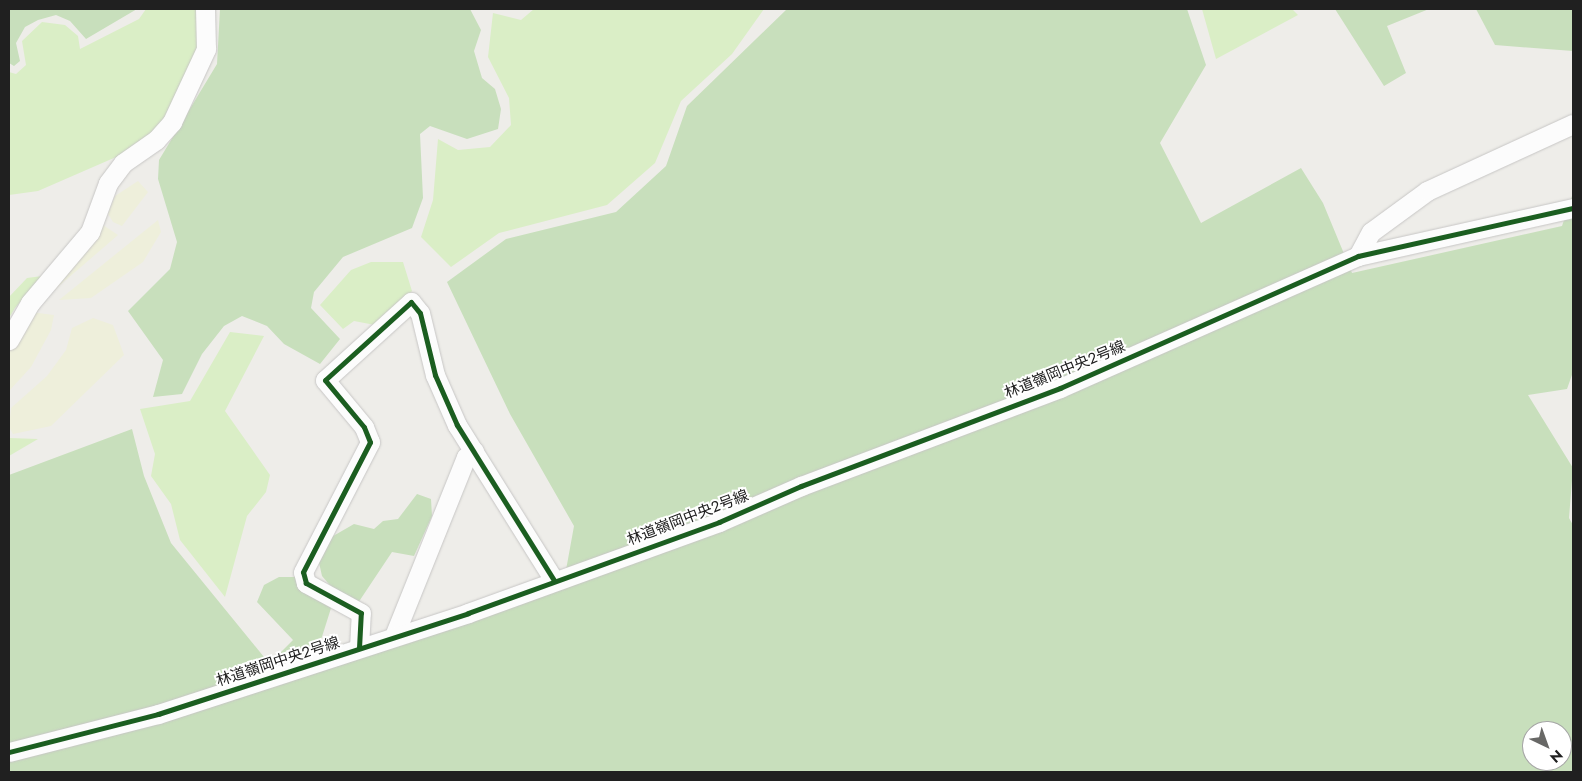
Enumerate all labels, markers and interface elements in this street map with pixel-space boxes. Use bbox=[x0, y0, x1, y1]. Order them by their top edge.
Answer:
street label: 林道嶺岡中央2号線 bbox=[1002, 338, 1128, 402]
street label: 林道嶺岡中央2号線 bbox=[625, 487, 751, 549]
street label: 林道嶺岡中央2号線 bbox=[214, 634, 342, 690]
north arrow bbox=[1522, 721, 1572, 771]
text: N bbox=[1546, 745, 1567, 768]

